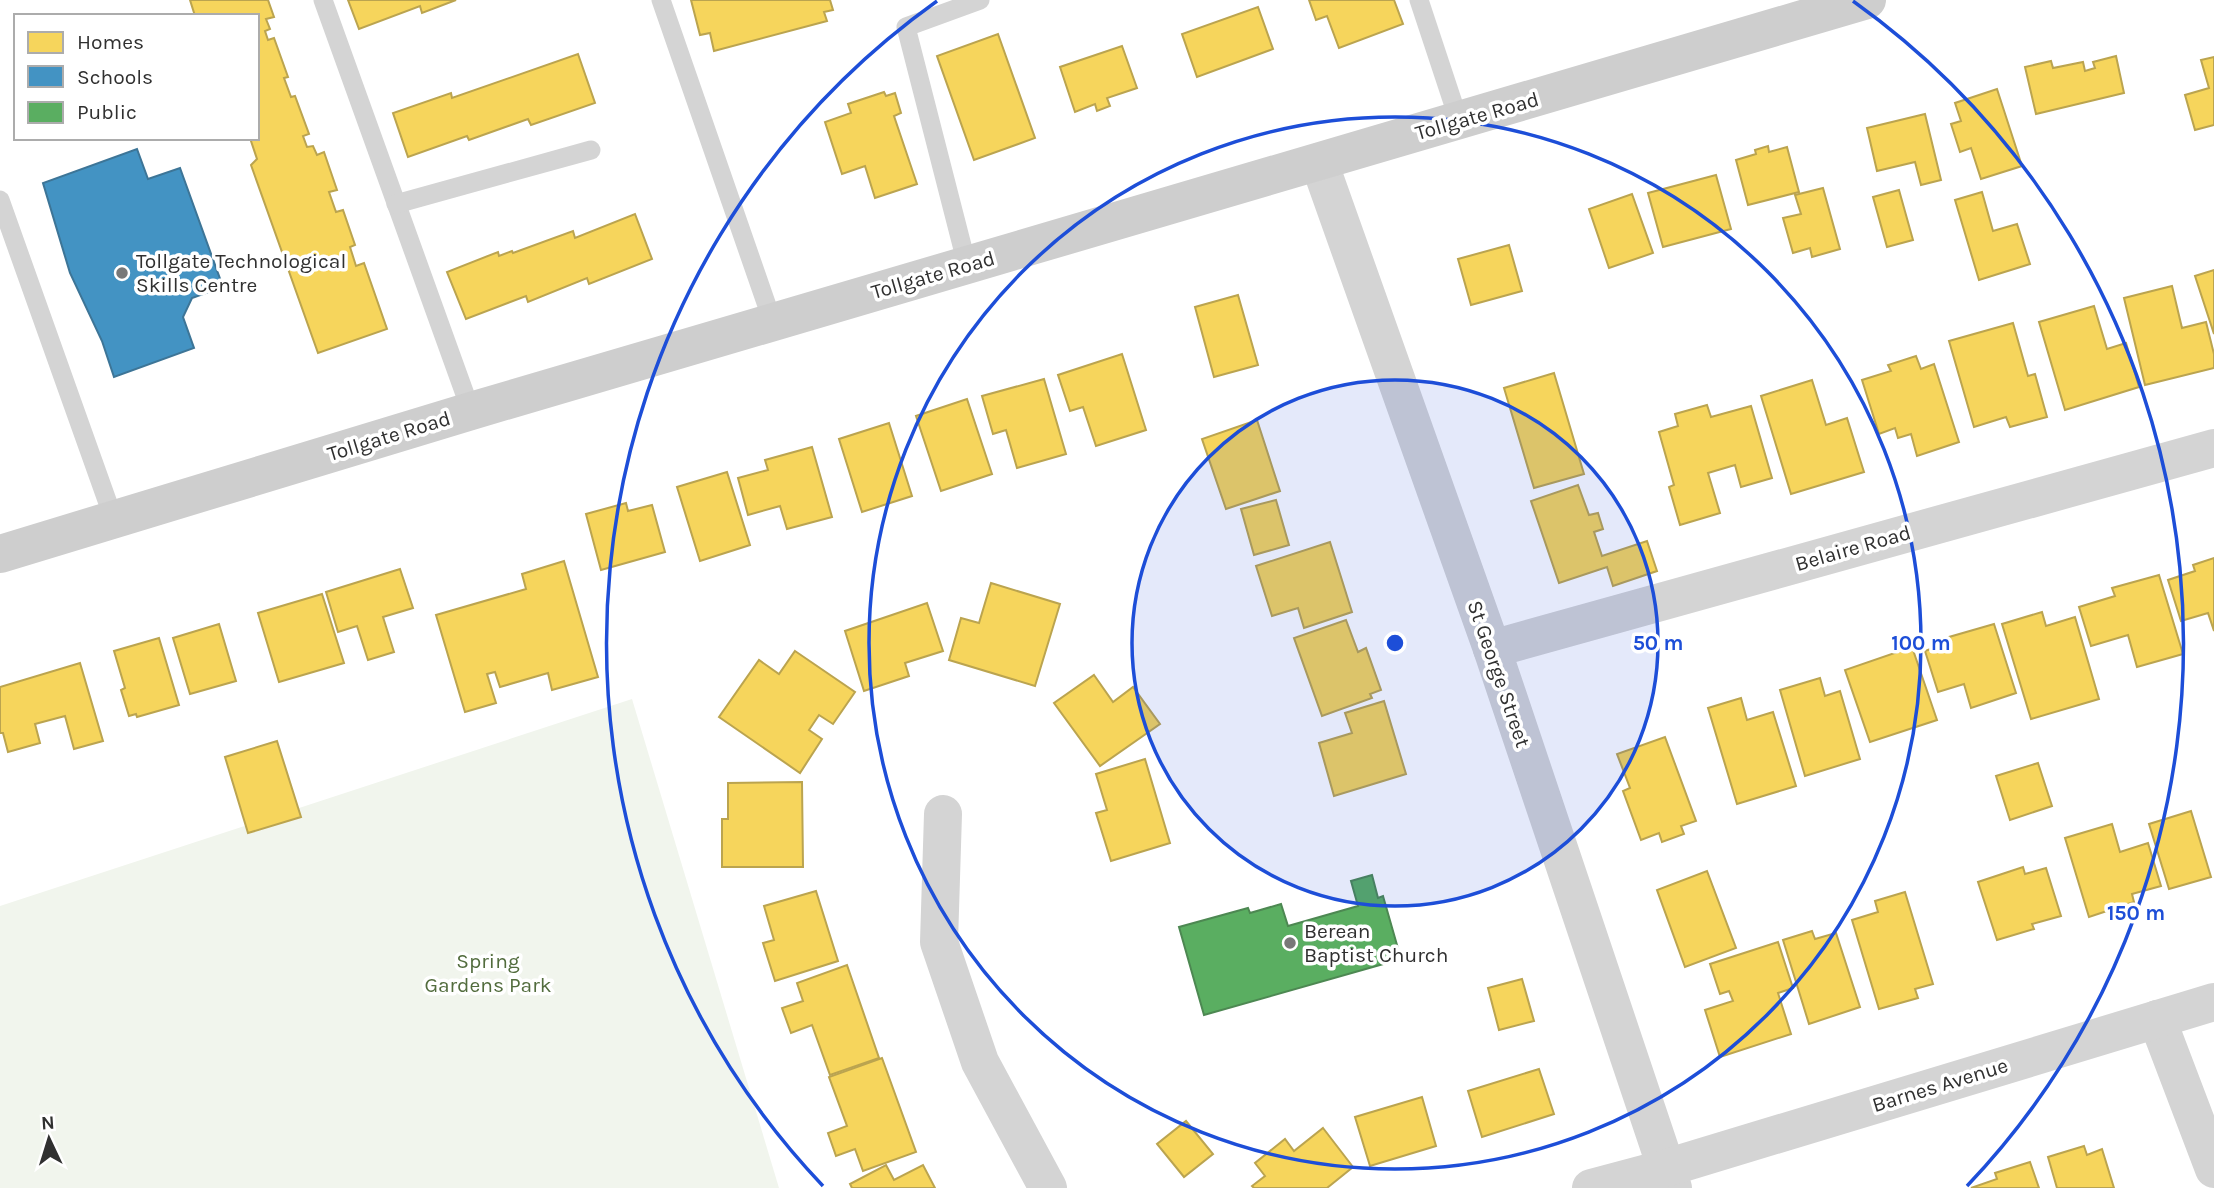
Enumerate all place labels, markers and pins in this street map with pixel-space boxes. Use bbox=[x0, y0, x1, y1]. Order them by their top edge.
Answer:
place label: Tollgate Technological Skills Centre bbox=[136, 249, 346, 297]
marker: Tollgate Technological Skills Centre bbox=[114, 265, 130, 281]
centre of rings bbox=[1383, 631, 1407, 655]
place label: Berean Baptist Church bbox=[1304, 919, 1448, 967]
marker: Berean Baptist Church bbox=[1282, 935, 1298, 951]

